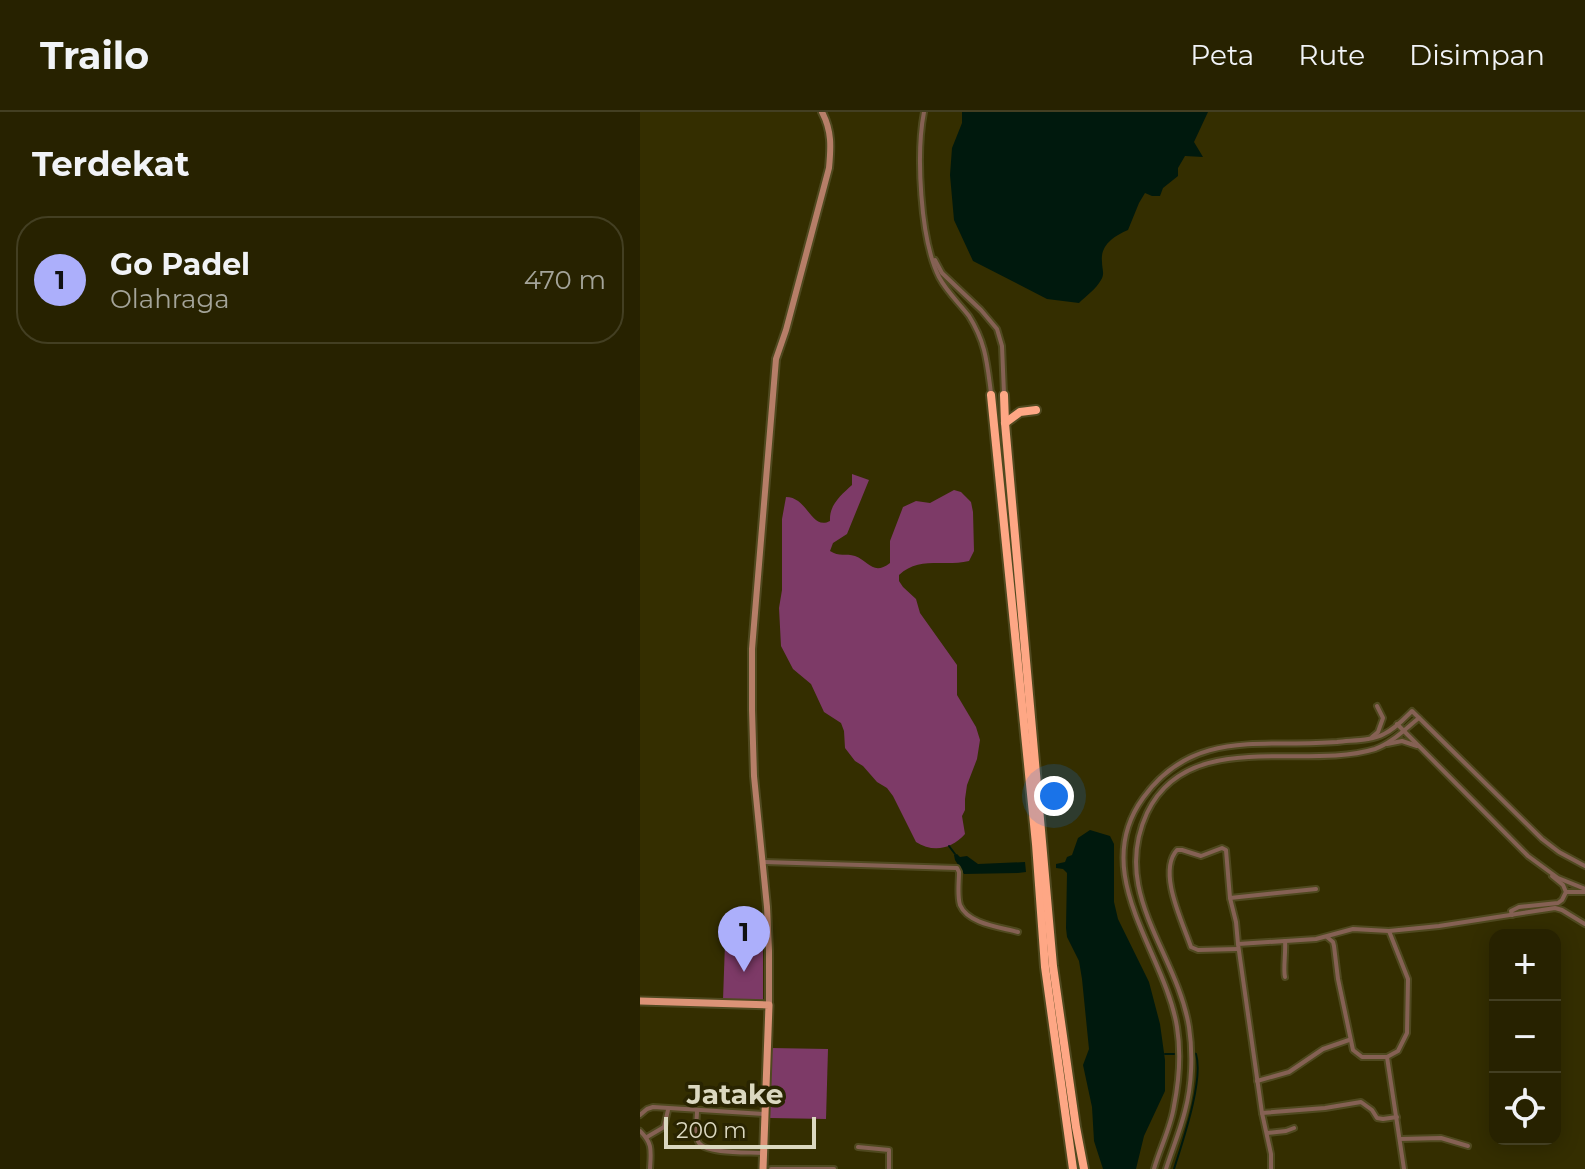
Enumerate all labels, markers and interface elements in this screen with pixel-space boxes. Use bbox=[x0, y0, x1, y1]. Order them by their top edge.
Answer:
text: Trailo bbox=[40, 32, 149, 79]
text: Peta bbox=[1190, 38, 1254, 72]
text: Rute bbox=[1298, 38, 1365, 72]
text: Disimpan bbox=[1409, 38, 1545, 72]
text: Terdekat bbox=[32, 143, 190, 185]
text: Go Padel bbox=[110, 246, 250, 283]
text: 1 bbox=[55, 264, 65, 296]
text: 470 m bbox=[524, 264, 606, 296]
text: Olahraga bbox=[110, 283, 230, 315]
your location bbox=[1034, 776, 1074, 816]
pin: 1 bbox=[718, 906, 770, 972]
map controls bbox=[1489, 929, 1561, 1145]
button: + bbox=[1489, 929, 1561, 1001]
button: − bbox=[1489, 1001, 1561, 1073]
button: locate bbox=[1489, 1073, 1561, 1145]
district label: Jatake bbox=[686, 1077, 783, 1111]
scale bar bbox=[664, 1113, 816, 1149]
text: 200 m bbox=[676, 1117, 747, 1144]

